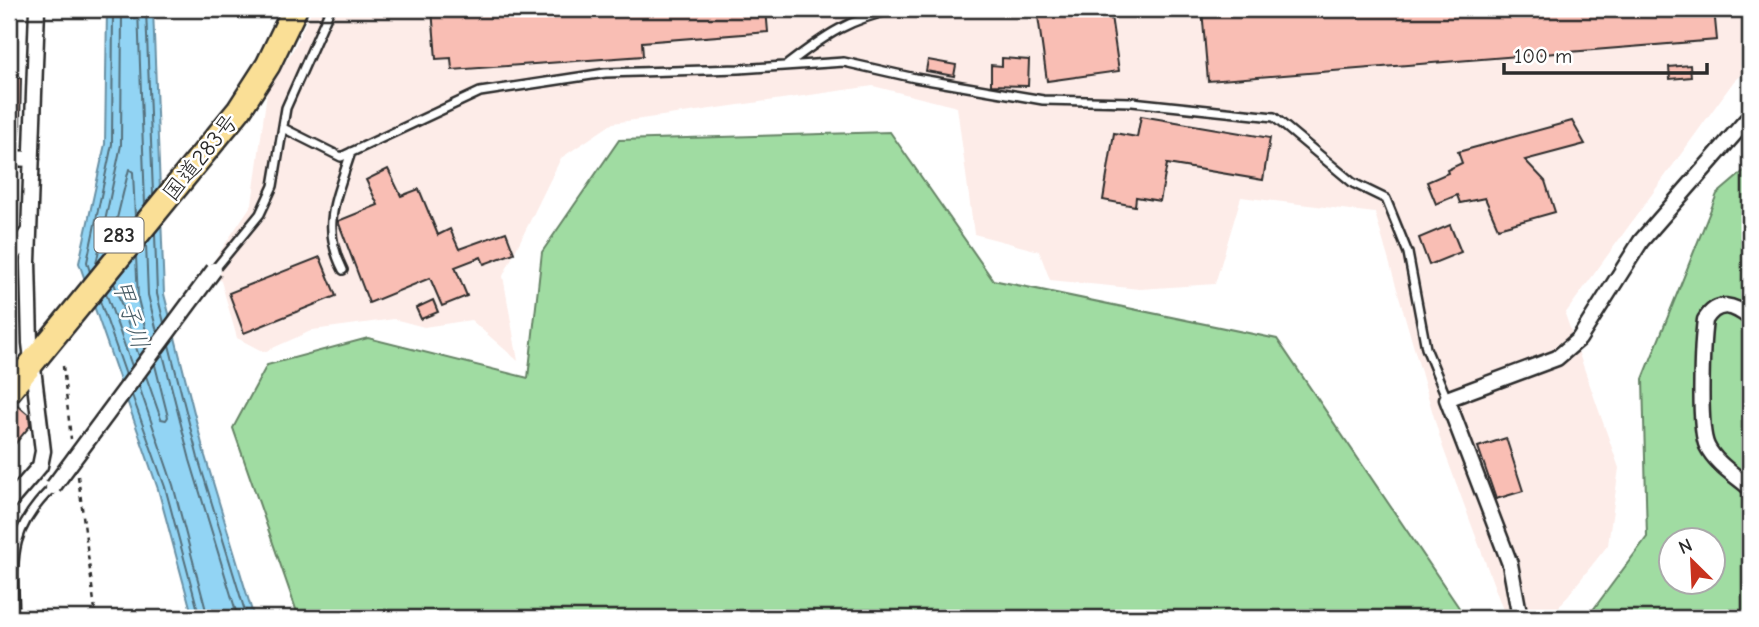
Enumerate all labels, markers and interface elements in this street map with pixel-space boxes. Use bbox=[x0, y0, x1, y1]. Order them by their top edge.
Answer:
scale bar bbox=[1504, 32, 1706, 76]
text: 100 m bbox=[1514, 44, 1572, 68]
street label: 国道283号 bbox=[157, 108, 244, 206]
road number: 283 bbox=[94, 218, 144, 252]
water label: 甲子川 bbox=[107, 275, 155, 353]
north arrow bbox=[1658, 526, 1728, 596]
text: N bbox=[1675, 534, 1696, 559]

